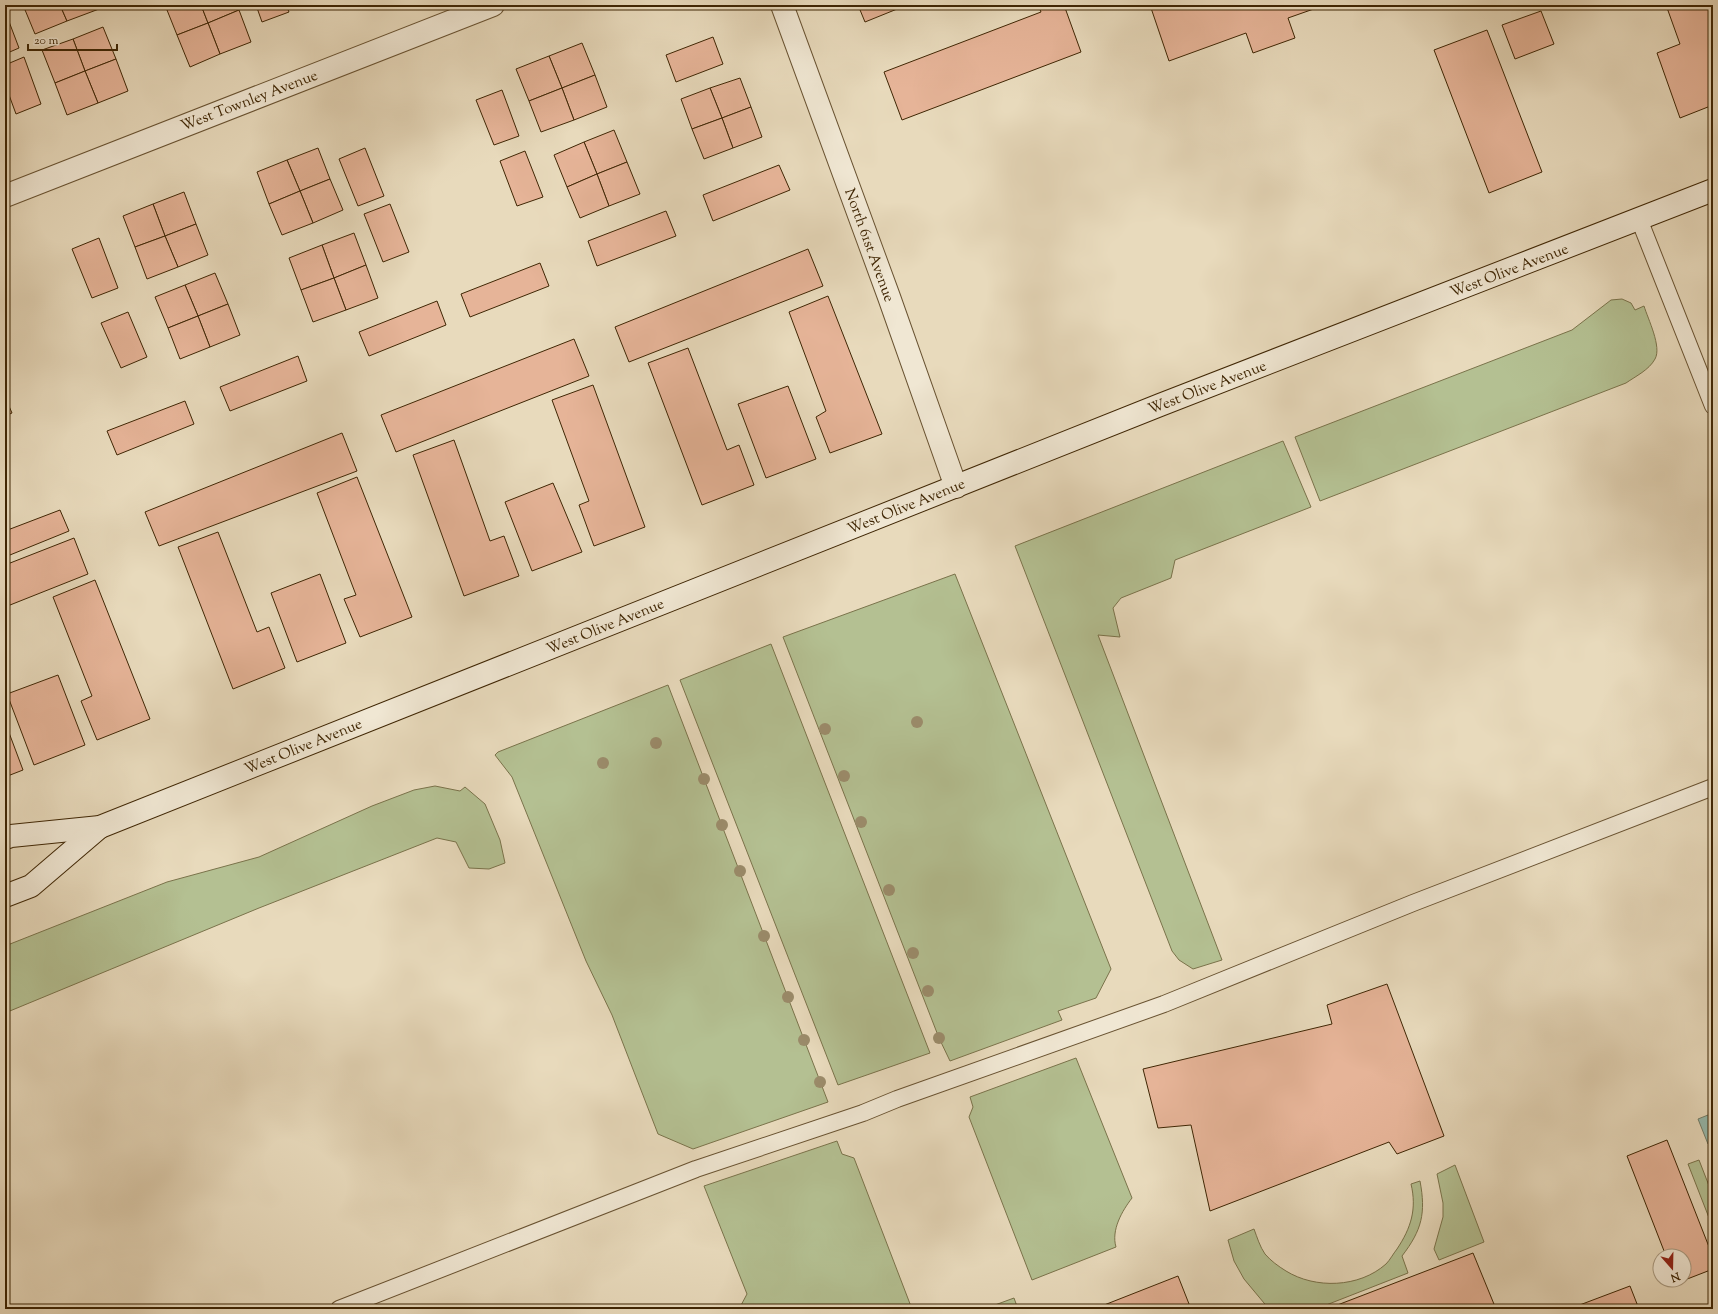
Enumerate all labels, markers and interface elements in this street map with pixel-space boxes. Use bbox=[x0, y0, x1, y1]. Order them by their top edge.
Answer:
scale bar bbox=[28, 26, 117, 52]
text: 20 m bbox=[34, 32, 59, 50]
street label: West Townley Avenue bbox=[178, 66, 321, 137]
street label: North 61st Avenue bbox=[838, 186, 899, 305]
street label: West Olive Avenue bbox=[1447, 239, 1572, 304]
street label: West Olive Avenue bbox=[1145, 356, 1270, 421]
street label: West Olive Avenue bbox=[845, 474, 969, 541]
street label: West Olive Avenue bbox=[544, 594, 668, 661]
street label: West Olive Avenue bbox=[242, 714, 366, 781]
north arrow bbox=[1652, 1248, 1692, 1288]
text: N bbox=[1668, 1267, 1683, 1286]

